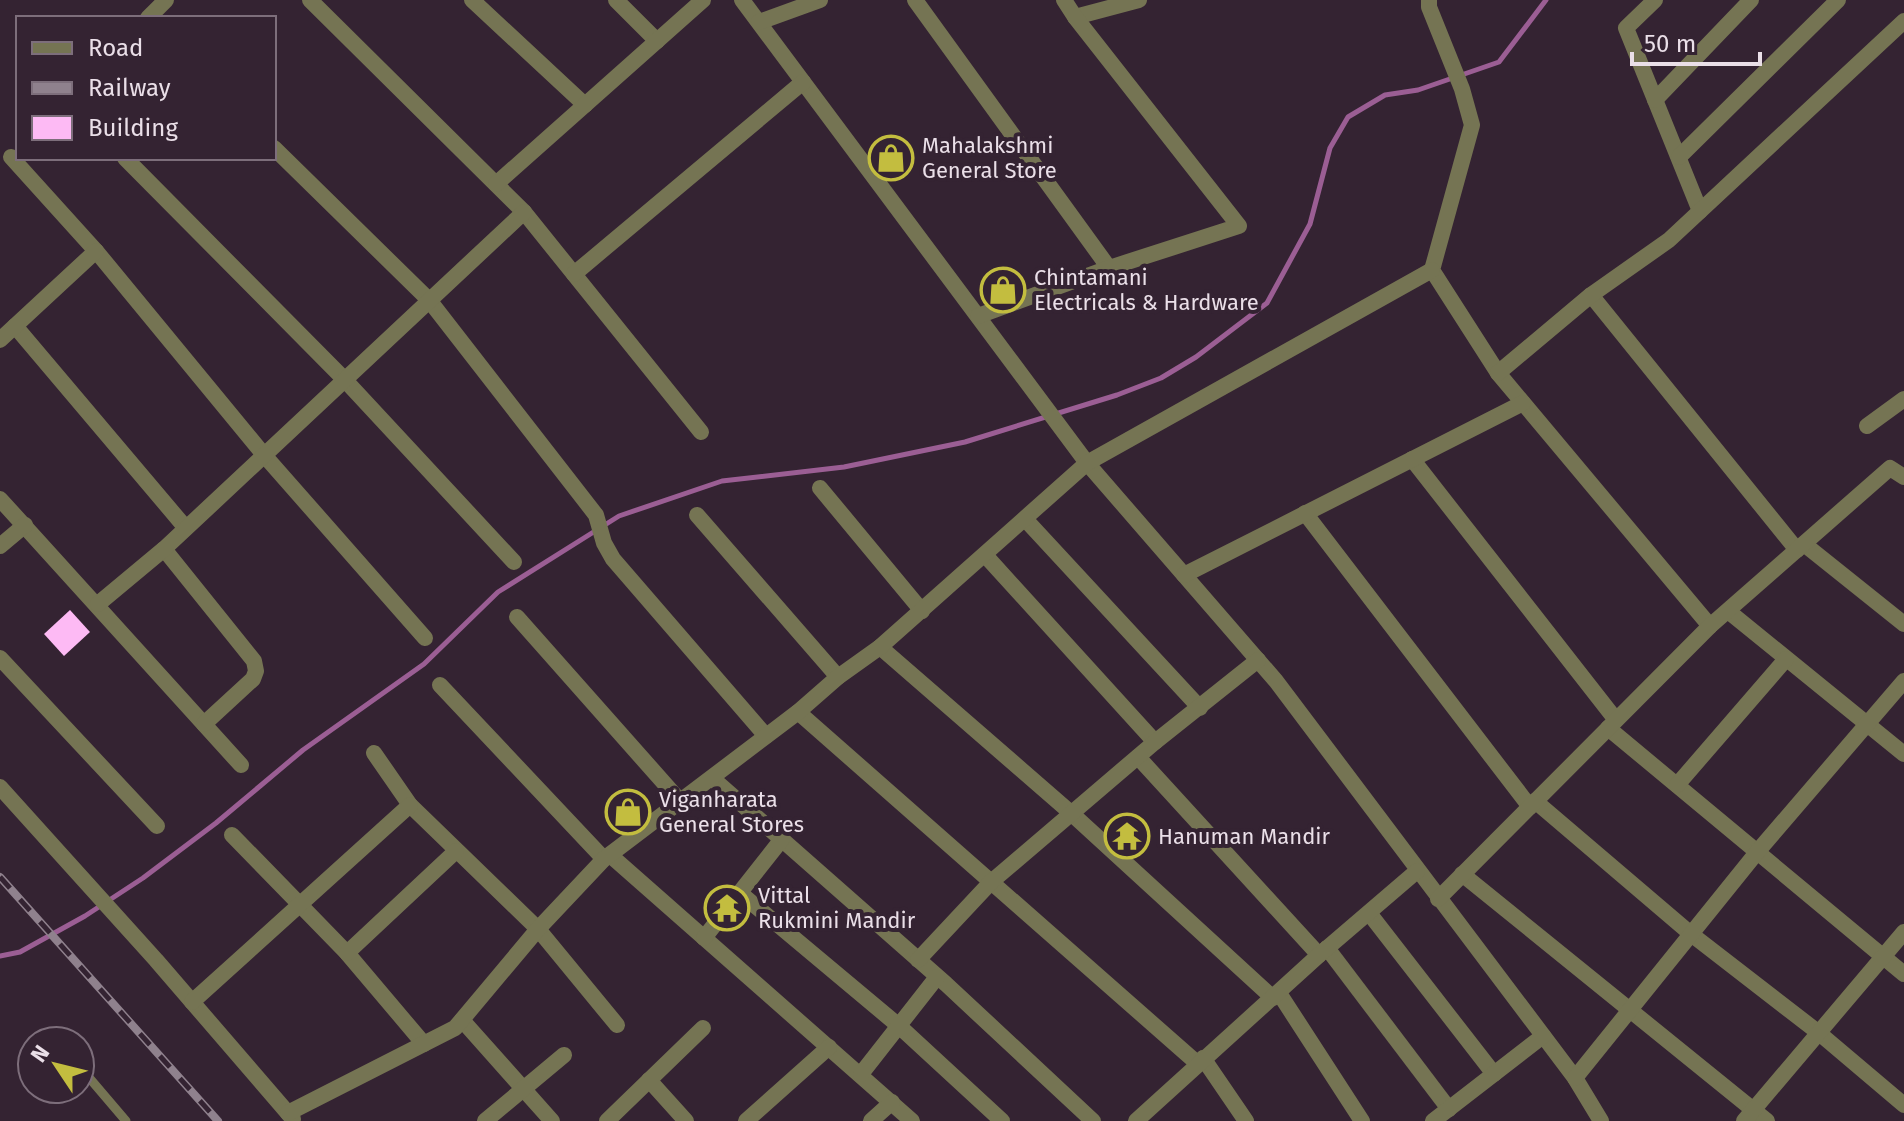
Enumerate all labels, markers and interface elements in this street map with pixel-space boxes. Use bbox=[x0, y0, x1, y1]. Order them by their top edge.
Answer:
legend bbox=[16, 16, 276, 160]
scale bar bbox=[1632, 16, 1760, 66]
text: 50 m bbox=[1644, 30, 1696, 58]
text: Road bbox=[88, 34, 143, 62]
text: Railway bbox=[88, 74, 171, 102]
text: Building bbox=[88, 114, 178, 142]
place label: Mahalakshmi General Store bbox=[922, 132, 1057, 184]
shop icon: Mahalakshmi General Store bbox=[867, 134, 915, 182]
place label: Chintamani Electricals & Hardware bbox=[1034, 264, 1259, 316]
shop icon: Chintamani Electricals & Hardware bbox=[979, 266, 1027, 314]
place label: Viganharata General Stores bbox=[659, 786, 804, 838]
shop icon: Viganharata General Stores bbox=[604, 788, 652, 836]
temple icon: Hanuman Mandir bbox=[1103, 812, 1151, 860]
place label: Hanuman Mandir bbox=[1158, 823, 1331, 850]
place label: Vittal Rukmini Mandir bbox=[758, 882, 916, 934]
temple icon: Vittal Rukmini Mandir bbox=[703, 884, 751, 932]
north arrow bbox=[16, 1025, 96, 1105]
text: N bbox=[25, 1040, 55, 1068]

